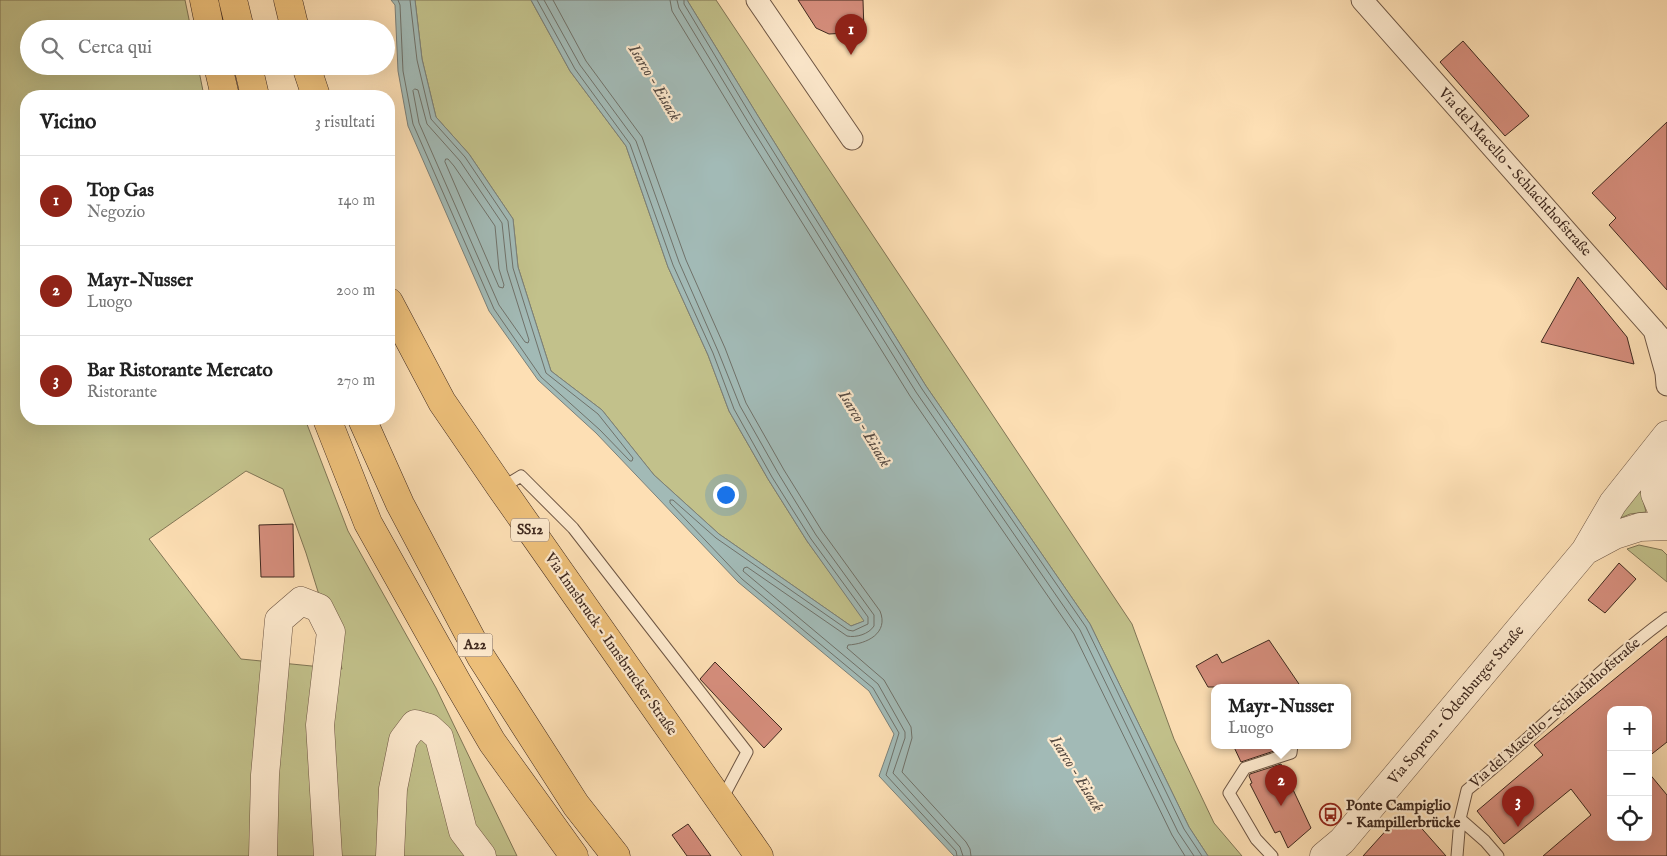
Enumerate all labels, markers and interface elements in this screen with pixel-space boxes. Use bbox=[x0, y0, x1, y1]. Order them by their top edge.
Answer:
pin: 1 bbox=[835, 14, 867, 55]
search box bbox=[20, 20, 395, 75]
icon: search bbox=[38, 34, 66, 62]
text: Cerca qui bbox=[78, 36, 152, 60]
water label: Isarco - Eisack bbox=[623, 40, 685, 126]
street label: Via del Macello - Schlachthofstraße bbox=[1434, 83, 1596, 260]
text: Vicino bbox=[40, 109, 96, 136]
text: 3 risultati bbox=[315, 113, 375, 133]
text: Top Gas bbox=[87, 179, 154, 203]
text: 1 bbox=[53, 191, 59, 211]
text: 140 m bbox=[337, 191, 375, 211]
text: Negozio bbox=[87, 203, 145, 223]
text: Mayr-Nusser bbox=[87, 269, 193, 293]
text: 2 bbox=[52, 281, 60, 301]
text: 200 m bbox=[336, 281, 375, 301]
text: Luogo bbox=[87, 293, 133, 313]
text: Bar Ristorante Mercato bbox=[87, 359, 273, 383]
text: 3 bbox=[53, 371, 59, 391]
text: 270 m bbox=[336, 371, 375, 391]
text: Ristorante bbox=[87, 383, 157, 403]
water label: Isarco - Eisack bbox=[833, 386, 895, 472]
your location bbox=[713, 482, 739, 508]
road number: SS12 bbox=[511, 518, 549, 542]
street label: Via Innsbruck - Innsbrucker Straße bbox=[540, 548, 682, 739]
street label: Via Sopron - Ödenburger Straße bbox=[1383, 621, 1528, 789]
road number: A22 bbox=[458, 634, 492, 656]
street label: Via del Macello - Schlachthofstraße bbox=[1465, 634, 1644, 793]
popup bbox=[1211, 684, 1351, 749]
text: Mayr-Nusser bbox=[1228, 695, 1334, 719]
map controls bbox=[1607, 706, 1652, 841]
button: + bbox=[1607, 706, 1652, 751]
text: Luogo bbox=[1228, 719, 1274, 739]
water label: Isarco - Eisack bbox=[1044, 731, 1108, 816]
button: − bbox=[1607, 751, 1652, 796]
pin: 2 bbox=[1265, 765, 1297, 806]
pin: 3 bbox=[1502, 786, 1534, 827]
place label: Ponte Campiglio - Kampillerbrücke bbox=[1346, 796, 1460, 832]
button: locate bbox=[1607, 796, 1652, 841]
bus stop icon: Ponte Campiglio - Kampillerbrücke bbox=[1318, 802, 1342, 826]

